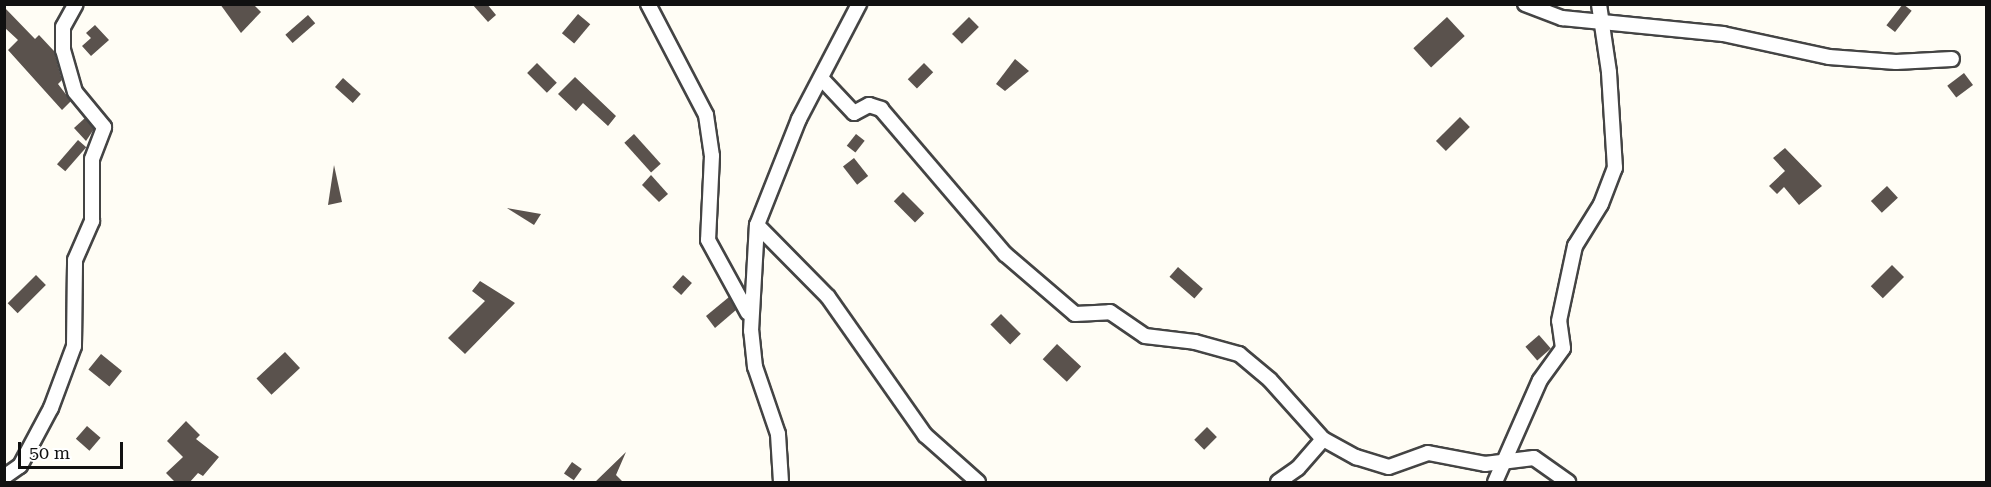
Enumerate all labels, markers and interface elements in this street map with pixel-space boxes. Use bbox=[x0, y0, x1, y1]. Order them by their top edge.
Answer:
scale bar bbox=[21, 430, 126, 468]
text: 50 m bbox=[29, 442, 70, 463]

